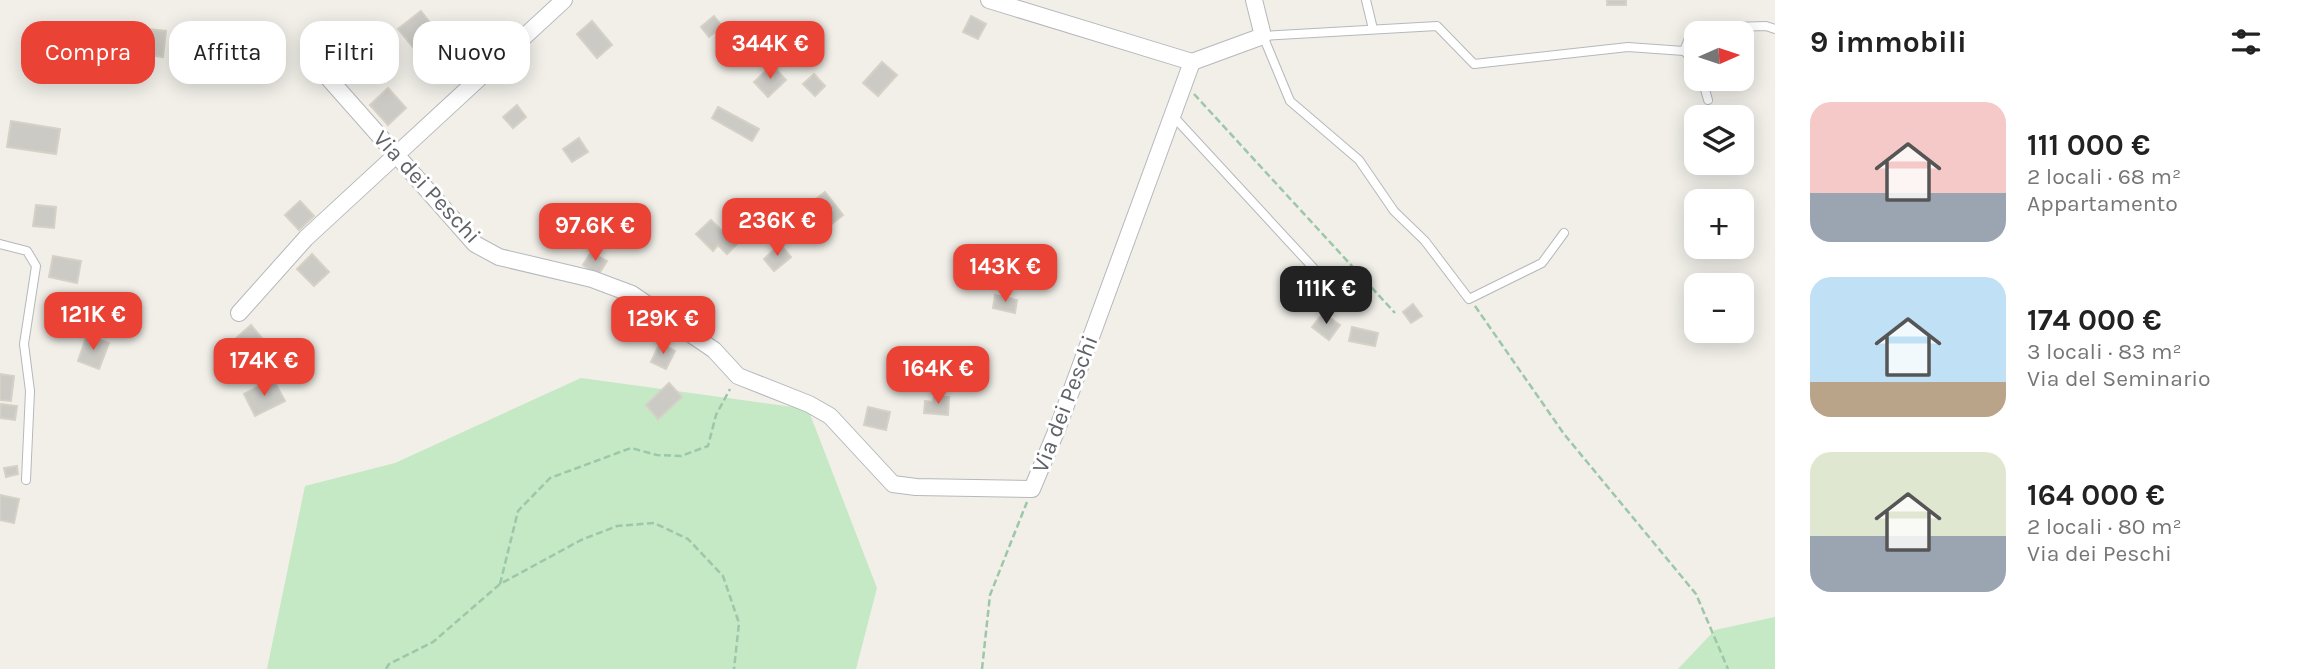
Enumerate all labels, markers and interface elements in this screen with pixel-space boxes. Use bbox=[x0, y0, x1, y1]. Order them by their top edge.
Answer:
chip: Compra bbox=[21, 21, 155, 84]
chip: Affitta bbox=[169, 21, 286, 84]
chip: Filtri bbox=[300, 21, 399, 84]
chip: Nuovo bbox=[413, 21, 530, 84]
north arrow bbox=[1684, 21, 1754, 91]
map controls bbox=[1684, 21, 1754, 343]
pin: 344K € bbox=[713, 22, 827, 81]
icon: filters bbox=[2227, 23, 2265, 61]
text: 9 immobili bbox=[1810, 24, 1967, 60]
text: 344K € bbox=[731, 30, 809, 57]
button: layers bbox=[1684, 105, 1754, 175]
street label: Via dei Peschi bbox=[368, 125, 486, 249]
text: 111 000 € bbox=[2027, 127, 2150, 163]
icon: home bbox=[1866, 130, 1950, 214]
text: 2 locali · 68 m² bbox=[2027, 163, 2181, 190]
button: + bbox=[1684, 189, 1754, 259]
text: Appartamento bbox=[2027, 190, 2178, 217]
pin: 236K € bbox=[720, 198, 834, 258]
pin: 97.6K € bbox=[530, 204, 660, 263]
text: 236K € bbox=[738, 207, 816, 234]
text: 97.6K € bbox=[555, 212, 635, 239]
pin: 143K € bbox=[948, 244, 1062, 304]
text: 143K € bbox=[969, 253, 1041, 280]
pin: 111K € bbox=[1269, 266, 1383, 326]
button: − bbox=[1684, 273, 1754, 343]
text: 111K € bbox=[1296, 275, 1356, 302]
pin: 121K € bbox=[36, 292, 150, 352]
pin: 129K € bbox=[606, 296, 720, 356]
text: 121K € bbox=[60, 301, 126, 328]
text: 174 000 € bbox=[2027, 302, 2162, 338]
text: 129K € bbox=[627, 305, 699, 332]
icon: home bbox=[1866, 305, 1950, 389]
street label: Via dei Peschi bbox=[1026, 332, 1104, 476]
pin: 174K € bbox=[207, 338, 321, 398]
text: 3 locali · 83 m² bbox=[2027, 338, 2182, 365]
pin: 164K € bbox=[881, 346, 995, 406]
text: 174K € bbox=[230, 347, 298, 374]
text: 164K € bbox=[902, 355, 974, 382]
text: Via del Seminario bbox=[2027, 365, 2211, 392]
text: 164 000 € bbox=[2027, 477, 2165, 513]
icon: home bbox=[1866, 480, 1950, 564]
text: 2 locali · 80 m² bbox=[2027, 513, 2182, 540]
text: Via dei Peschi bbox=[2027, 540, 2172, 567]

